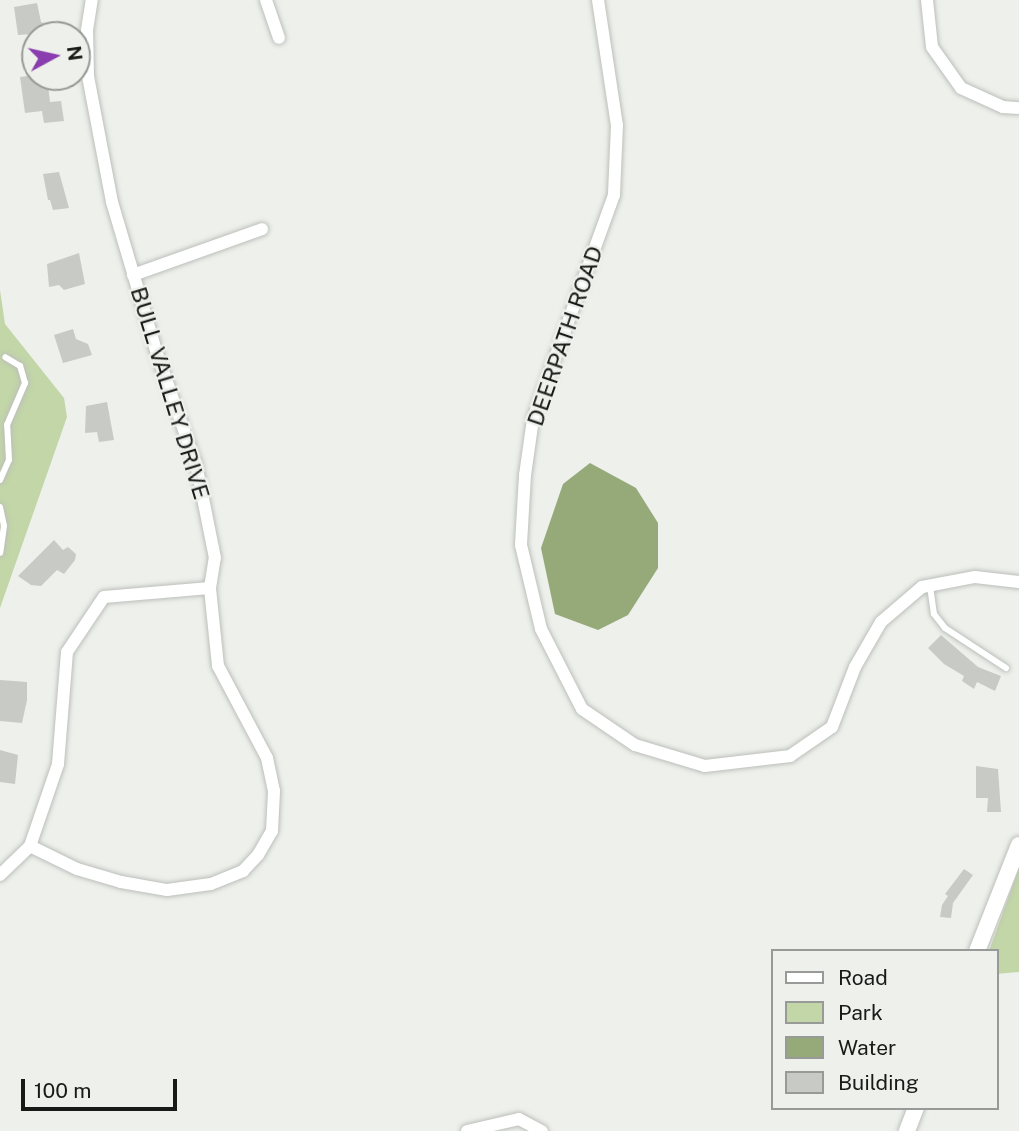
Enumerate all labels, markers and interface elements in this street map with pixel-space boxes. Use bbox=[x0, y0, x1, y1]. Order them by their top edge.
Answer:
north arrow bbox=[21, 21, 91, 91]
text: N bbox=[63, 44, 87, 62]
street label: DEERPATH ROAD bbox=[521, 242, 609, 430]
street label: BULL VALLEY DRIVE bbox=[124, 283, 216, 503]
legend bbox=[771, 949, 998, 1110]
text: Road bbox=[838, 965, 888, 990]
text: Park bbox=[838, 1000, 883, 1025]
text: Water bbox=[838, 1035, 896, 1060]
scale bar bbox=[24, 1064, 180, 1108]
text: Building bbox=[838, 1070, 919, 1095]
text: 100 m bbox=[34, 1078, 91, 1103]

